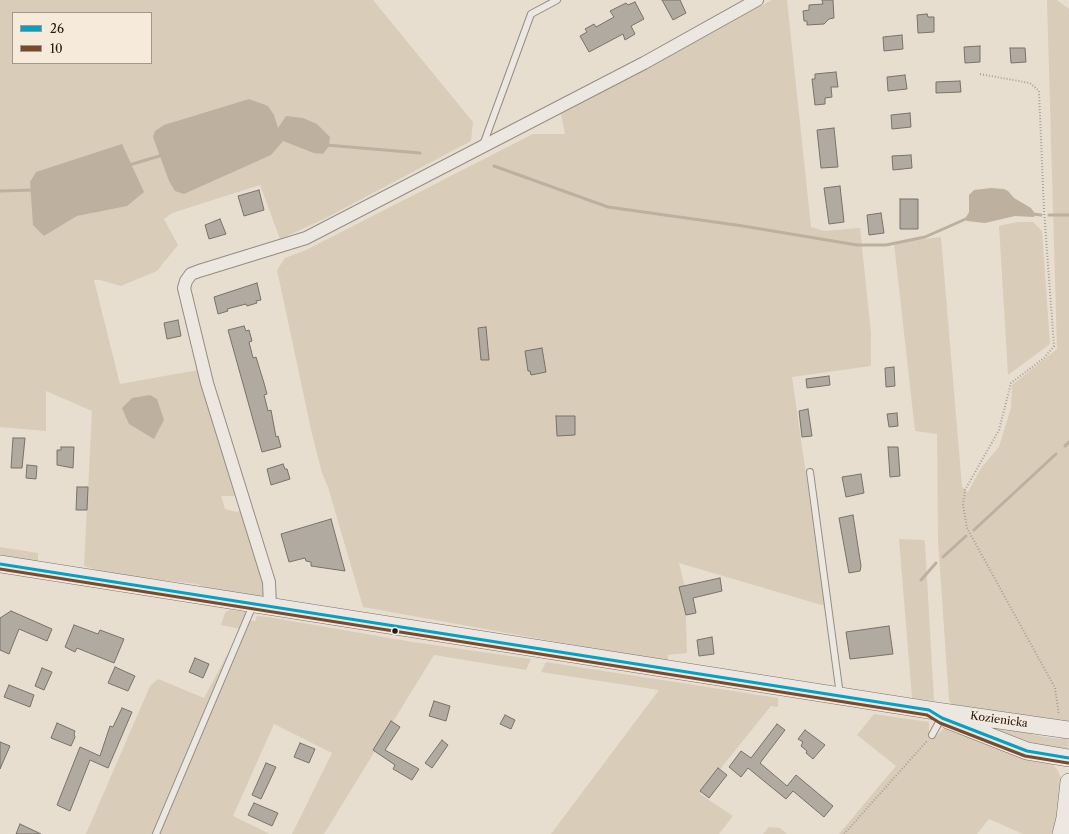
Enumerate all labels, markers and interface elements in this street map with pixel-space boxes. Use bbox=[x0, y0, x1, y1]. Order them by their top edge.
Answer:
legend bbox=[12, 12, 152, 64]
text: 26 bbox=[50, 21, 64, 36]
text: 10 bbox=[50, 41, 63, 56]
unlabelled marker bbox=[390, 626, 400, 636]
street label: Kozienicka bbox=[969, 709, 1029, 731]

